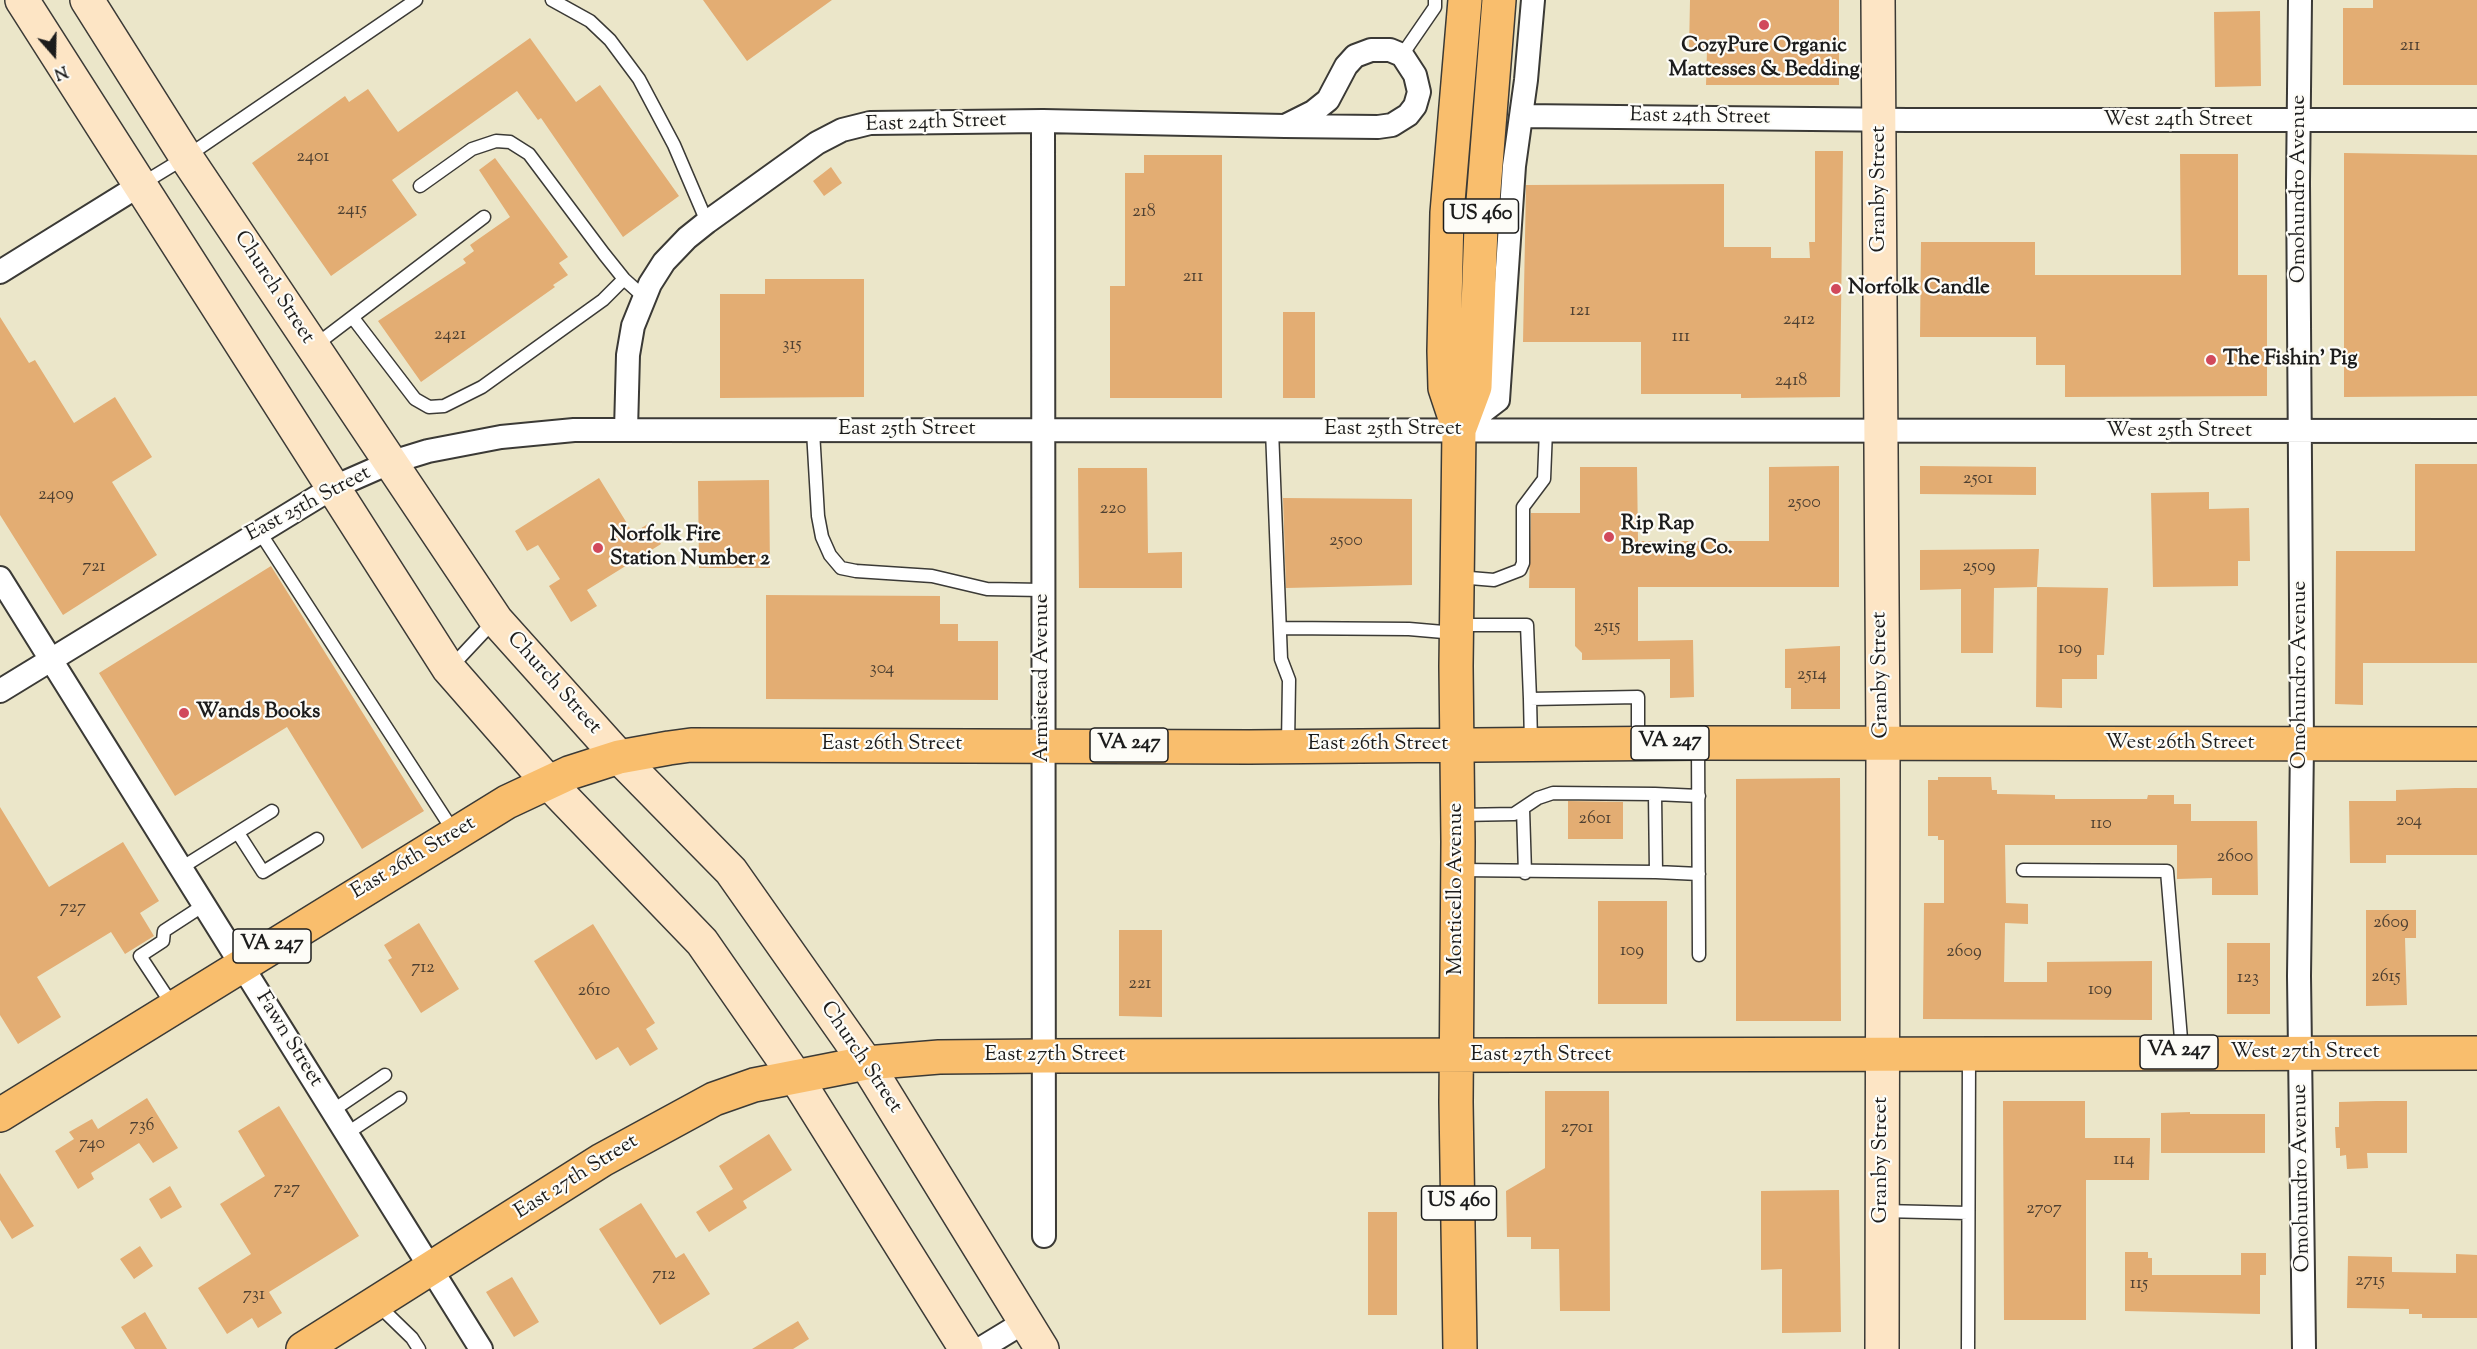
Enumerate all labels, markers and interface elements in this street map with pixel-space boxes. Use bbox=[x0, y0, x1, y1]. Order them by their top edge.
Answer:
marker: CozyPure Organic Mattesses & Bedding bbox=[1757, 18, 1771, 32]
north arrow bbox=[24, 24, 84, 84]
place label: CozyPure Organic Mattesses & Bedding bbox=[1668, 34, 1860, 84]
house number: 211 bbox=[2400, 36, 2420, 58]
text: N bbox=[50, 58, 70, 84]
street label: Omohundro Avenue bbox=[2287, 95, 2313, 283]
street label: East 24th Street bbox=[1629, 104, 1771, 132]
street label: West 24th Street bbox=[2103, 108, 2253, 134]
street label: East 24th Street bbox=[865, 109, 1007, 139]
street label: Granby Street bbox=[1867, 126, 1893, 252]
house number: 2401 bbox=[297, 147, 329, 169]
road number: US 460 bbox=[1444, 199, 1518, 233]
house number: 2415 bbox=[337, 200, 367, 222]
house number: 218 bbox=[1132, 202, 1156, 224]
street label: Church Street bbox=[227, 227, 319, 349]
house number: 211 bbox=[1183, 267, 1203, 289]
place label: Norfolk Candle bbox=[1848, 276, 1990, 302]
marker: Norfolk Candle bbox=[1829, 282, 1843, 296]
house number: 121 bbox=[1570, 301, 1590, 323]
house number: 2412 bbox=[1783, 310, 1815, 332]
house number: 2421 bbox=[434, 325, 466, 347]
house number: 111 bbox=[1672, 327, 1690, 349]
house number: 315 bbox=[782, 335, 802, 357]
place label: The Fishin' Pig bbox=[2223, 347, 2357, 373]
marker: The Fishin' Pig bbox=[2204, 353, 2218, 367]
house number: 2418 bbox=[1775, 371, 1807, 393]
street label: East 25th Street bbox=[838, 417, 976, 443]
street label: East 25th Street bbox=[1324, 417, 1462, 443]
street label: West 25th Street bbox=[2106, 419, 2252, 445]
street label: East 25th Street bbox=[242, 462, 376, 548]
house number: 2501 bbox=[1963, 469, 1993, 491]
house number: 2409 bbox=[38, 485, 74, 507]
house number: 2500 bbox=[1787, 493, 1821, 515]
house number: 220 bbox=[1100, 499, 1126, 521]
place label: Rip Rap Brewing Co. bbox=[1621, 512, 1733, 562]
place label: Norfolk Fire Station Number 2 bbox=[610, 523, 770, 573]
marker: Rip Rap Brewing Co. bbox=[1602, 530, 1616, 544]
house number: 2500 bbox=[1329, 531, 1363, 553]
marker: Norfolk Fire Station Number 2 bbox=[591, 541, 605, 555]
house number: 721 bbox=[82, 557, 106, 579]
house number: 2509 bbox=[1963, 557, 1995, 579]
street label: Omohundro Avenue bbox=[2288, 581, 2314, 769]
street label: Armistead Avenue bbox=[1030, 594, 1056, 762]
street label: Granby Street bbox=[1868, 611, 1896, 739]
house number: 2515 bbox=[1594, 617, 1620, 639]
street label: Church Street bbox=[500, 627, 606, 741]
house number: 109 bbox=[2058, 639, 2082, 661]
house number: 304 bbox=[870, 659, 894, 681]
house number: 2514 bbox=[1797, 665, 1827, 687]
place label: Wands Books bbox=[196, 700, 320, 726]
marker: Wands Books bbox=[177, 706, 191, 720]
road number: VA 247 bbox=[1631, 726, 1709, 760]
road number: VA 247 bbox=[1090, 728, 1168, 762]
street label: West 26th Street bbox=[2105, 731, 2255, 757]
street label: East 26th Street bbox=[822, 732, 962, 758]
street label: East 26th Street bbox=[1308, 732, 1448, 758]
street label: Monticello Avenue bbox=[1444, 803, 1470, 975]
house number: 2601 bbox=[1579, 809, 1611, 831]
house number: 204 bbox=[2396, 811, 2422, 833]
street label: East 26th Street bbox=[347, 812, 481, 906]
house number: 110 bbox=[2090, 814, 2112, 836]
house number: 2600 bbox=[2217, 847, 2253, 869]
house number: 727 bbox=[60, 898, 86, 920]
house number: 2609 bbox=[2373, 913, 2409, 935]
road number: VA 247 bbox=[233, 929, 311, 963]
house number: 109 bbox=[1620, 941, 1644, 963]
house number: 2609 bbox=[1946, 942, 1982, 964]
house number: 712 bbox=[411, 958, 435, 980]
house number: 2615 bbox=[2371, 967, 2401, 989]
house number: 123 bbox=[2237, 968, 2259, 990]
house number: 221 bbox=[1129, 974, 1151, 996]
house number: 109 bbox=[2088, 980, 2112, 1002]
house number: 2610 bbox=[578, 981, 610, 1003]
street label: Fawn Street bbox=[249, 988, 327, 1092]
street label: Church Street bbox=[813, 997, 907, 1119]
road number: VA 247 bbox=[2140, 1035, 2218, 1069]
street label: West 27th Street bbox=[2230, 1040, 2380, 1066]
street label: East 27th Street bbox=[985, 1043, 1125, 1069]
street label: East 27th Street bbox=[1471, 1043, 1611, 1069]
street label: Omohundro Avenue bbox=[2289, 1084, 2317, 1272]
street label: Granby Street bbox=[1869, 1097, 1895, 1223]
house number: 736 bbox=[129, 1116, 155, 1138]
house number: 2701 bbox=[1561, 1118, 1593, 1140]
street label: East 27th Street bbox=[511, 1130, 643, 1226]
house number: 740 bbox=[79, 1134, 105, 1156]
house number: 114 bbox=[2113, 1150, 2135, 1172]
house number: 727 bbox=[274, 1179, 300, 1201]
road number: US 460 bbox=[1422, 1186, 1496, 1220]
house number: 2707 bbox=[2026, 1199, 2062, 1221]
house number: 712 bbox=[652, 1265, 676, 1287]
house number: 2715 bbox=[2355, 1271, 2385, 1293]
house number: 115 bbox=[2130, 1274, 2148, 1296]
house number: 731 bbox=[243, 1285, 265, 1307]

